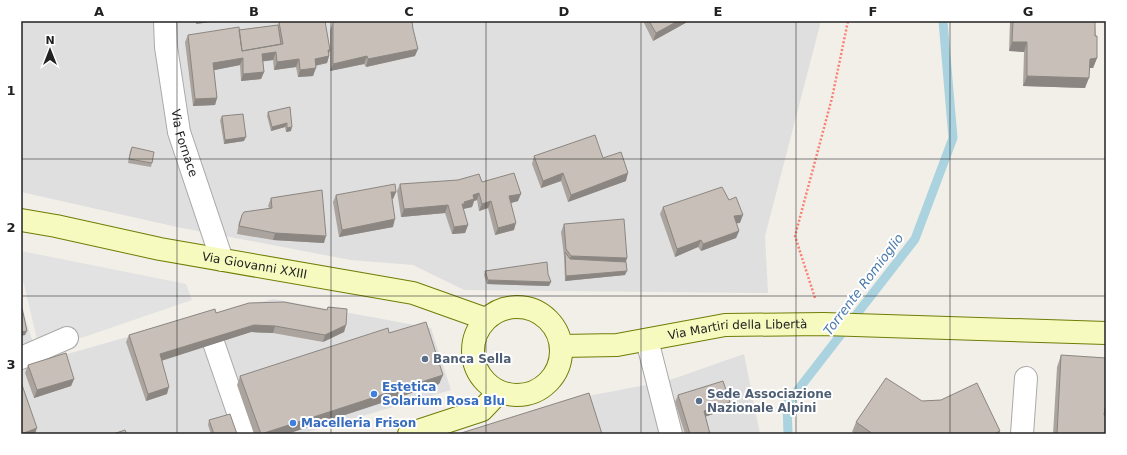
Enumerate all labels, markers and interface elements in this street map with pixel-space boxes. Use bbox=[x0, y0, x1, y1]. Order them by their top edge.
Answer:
text: A bbox=[94, 4, 104, 19]
text: B bbox=[249, 4, 259, 19]
text: C bbox=[404, 4, 414, 19]
text: D bbox=[559, 4, 570, 19]
text: E bbox=[714, 4, 722, 19]
text: F bbox=[869, 4, 877, 19]
text: G bbox=[1023, 4, 1033, 19]
north arrow bbox=[30, 30, 70, 70]
text: N bbox=[45, 34, 55, 47]
text: 1 bbox=[6, 83, 16, 98]
street label: Via Fornace bbox=[169, 108, 201, 179]
text: 2 bbox=[6, 220, 16, 235]
water label: Torrente Romioglio bbox=[820, 231, 906, 338]
street label: Via Giovanni XXIII bbox=[201, 249, 308, 281]
street label: Via Martiri della Libertà bbox=[667, 317, 807, 342]
place label: Banca Sella bbox=[433, 352, 511, 366]
marker: Banca Sella bbox=[420, 354, 430, 364]
text: 3 bbox=[6, 357, 16, 372]
place label: Estetica Solarium Rosa Blu bbox=[382, 380, 505, 408]
place label: Sede Associazione Nazionale Alpini bbox=[707, 387, 832, 415]
marker: Estetica Solarium Rosa Blu bbox=[369, 389, 379, 399]
marker: Sede Associazione Nazionale Alpini bbox=[694, 396, 704, 406]
place label: Macelleria Frison bbox=[301, 416, 416, 430]
marker: Macelleria Frison bbox=[288, 418, 298, 428]

